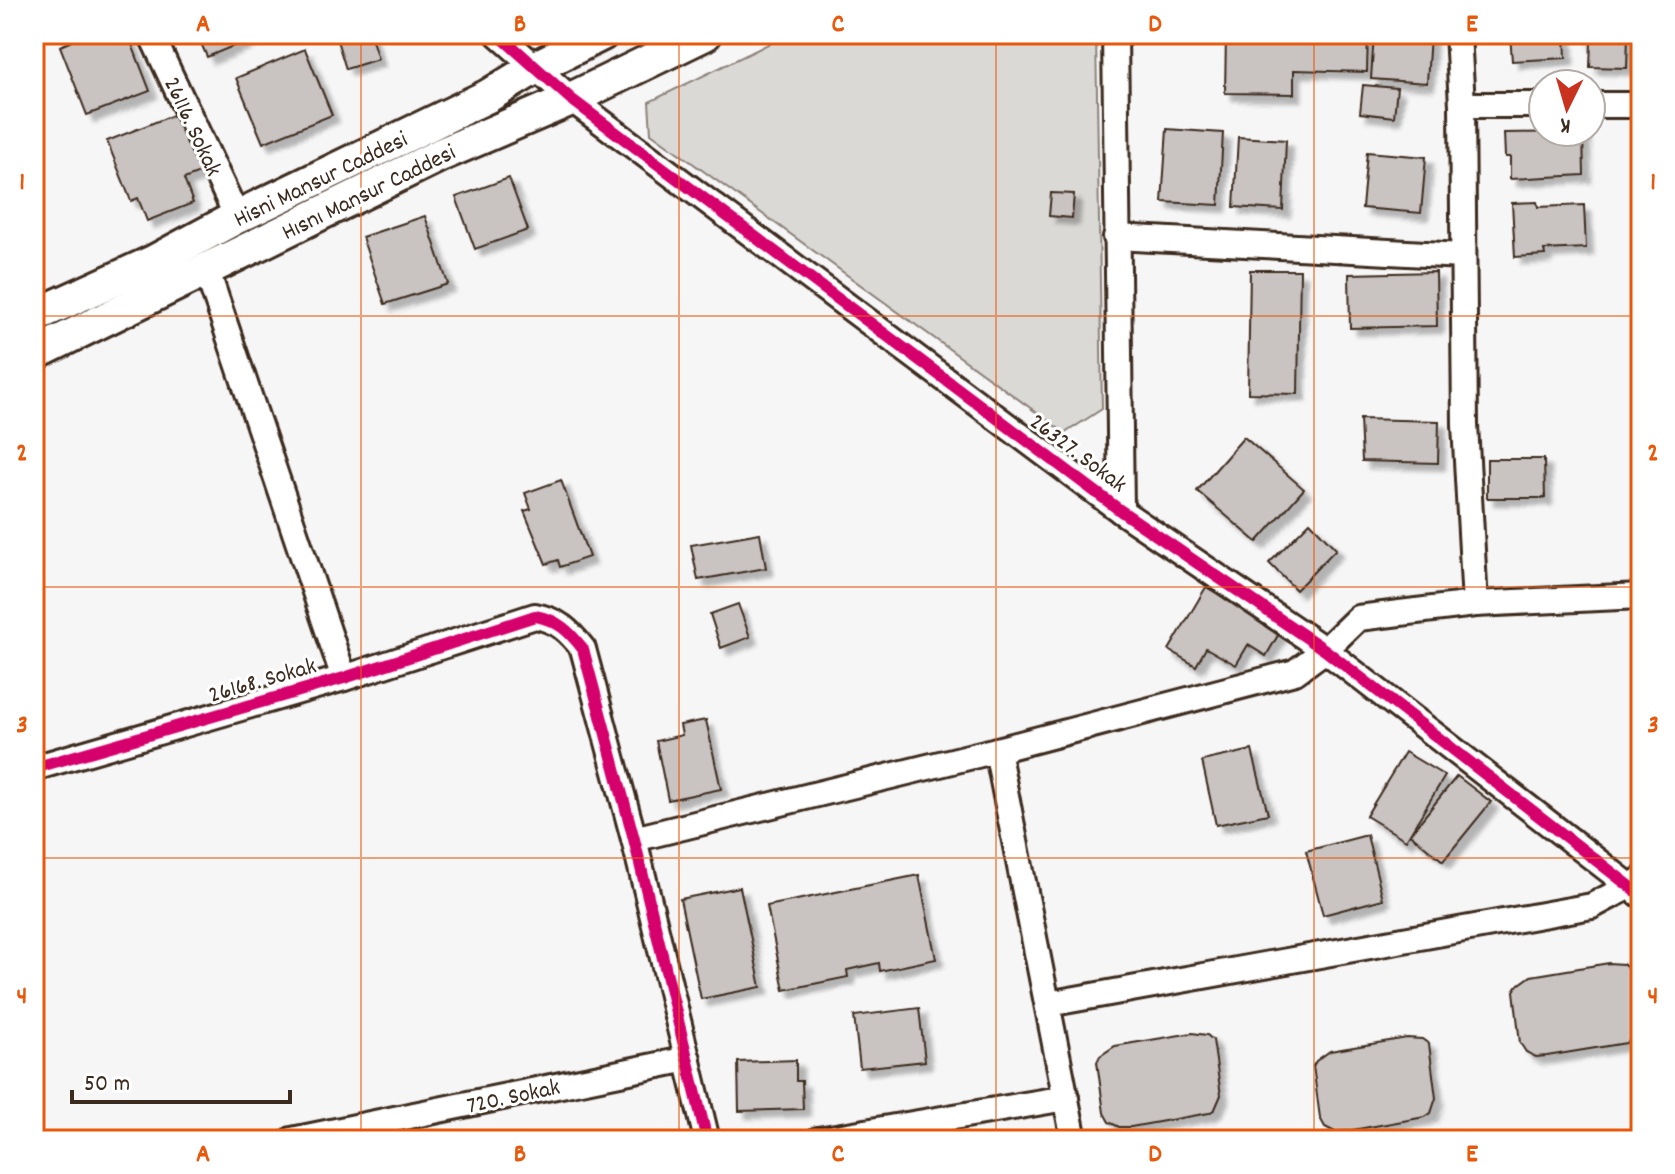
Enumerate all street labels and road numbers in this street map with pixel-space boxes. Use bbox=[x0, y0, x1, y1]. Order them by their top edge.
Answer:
street label: 26116. Sokak bbox=[153, 72, 229, 183]
street label: Hisni Mansur Caddesi bbox=[229, 124, 414, 238]
street label: Hısnı Mansur Caddesi bbox=[277, 137, 462, 251]
street label: 26327. Sokak bbox=[1021, 406, 1133, 502]
street label: 26168. Sokak bbox=[205, 650, 321, 713]
street label: 720. Sokak bbox=[464, 1071, 563, 1124]

